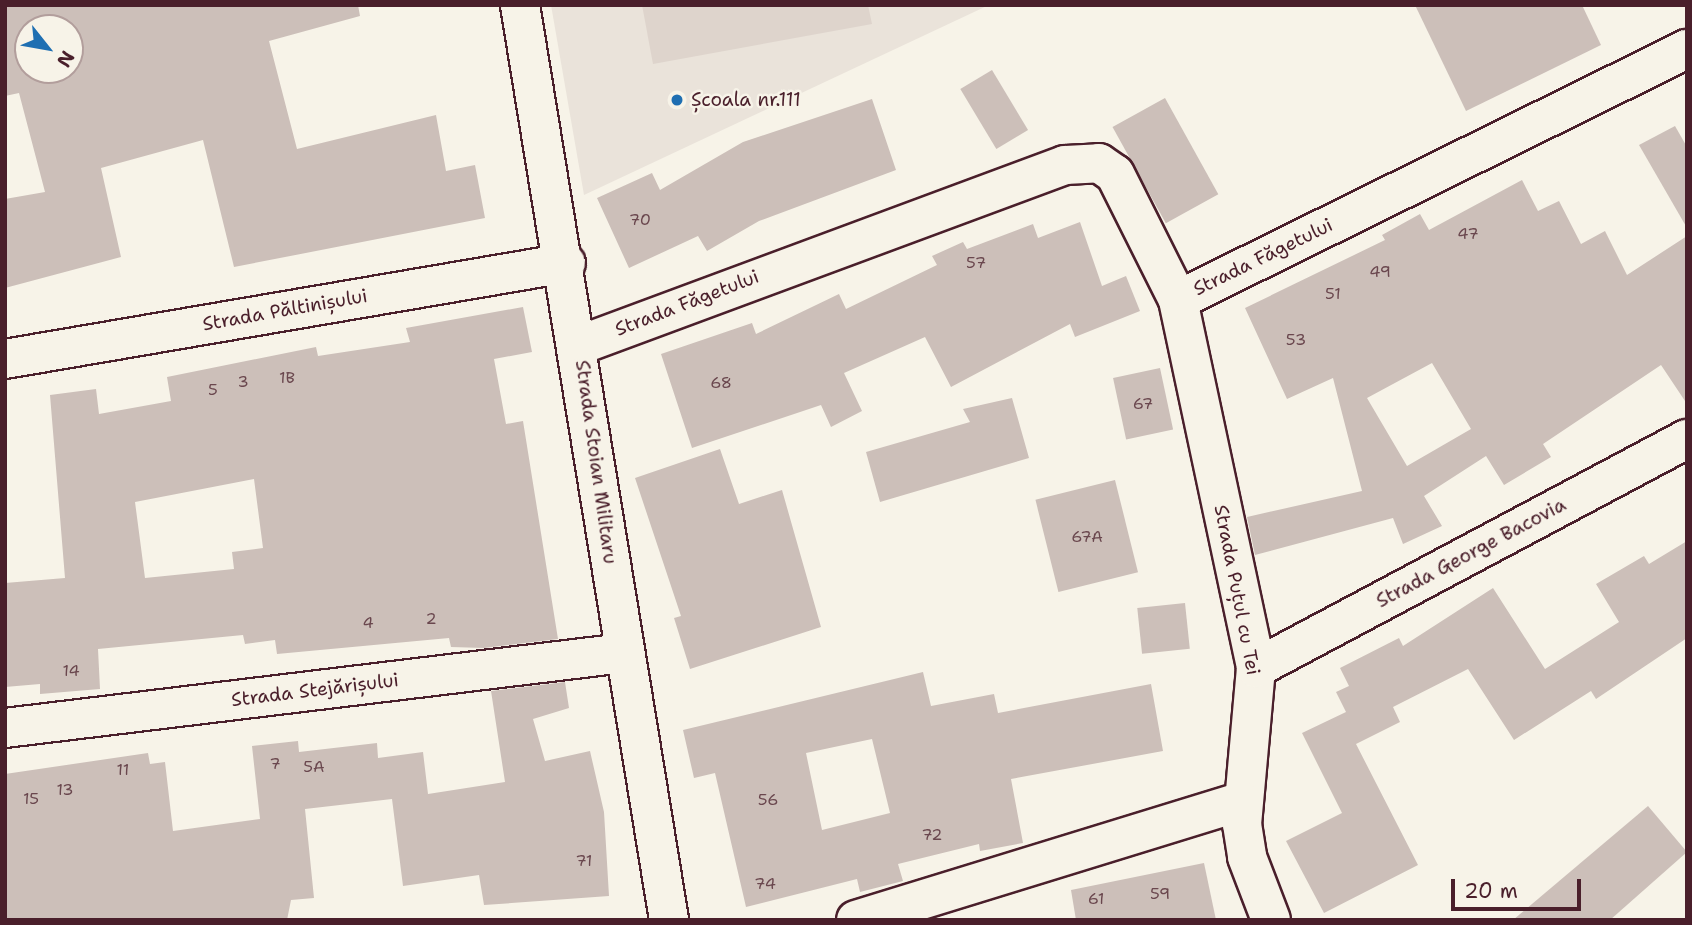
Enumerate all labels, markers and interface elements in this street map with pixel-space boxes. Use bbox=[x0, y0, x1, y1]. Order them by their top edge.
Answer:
north arrow bbox=[14, 14, 84, 84]
text: N bbox=[51, 46, 80, 72]
place label: Școala nr.111 bbox=[691, 89, 801, 111]
marker: Școala nr.111 bbox=[669, 92, 685, 108]
house number: 70 bbox=[629, 210, 651, 230]
street label: Strada Făgetului bbox=[1190, 213, 1336, 301]
house number: 47 bbox=[1457, 224, 1479, 244]
house number: 57 bbox=[966, 253, 986, 273]
house number: 49 bbox=[1369, 262, 1391, 282]
street label: Strada Făgetului bbox=[612, 265, 762, 341]
street label: Strada Păltinișului bbox=[201, 284, 369, 336]
house number: 51 bbox=[1325, 284, 1341, 304]
house number: 53 bbox=[1286, 330, 1306, 350]
street label: Strada Stoian Militaru bbox=[570, 359, 622, 565]
house number: 1B bbox=[279, 368, 295, 388]
house number: 3 bbox=[237, 372, 249, 392]
house number: 68 bbox=[710, 373, 732, 393]
house number: 5 bbox=[208, 380, 218, 400]
house number: 67 bbox=[1133, 394, 1153, 414]
street label: Strada George Bacovia bbox=[1372, 493, 1570, 613]
street label: Strada Puțul cu Tei bbox=[1209, 503, 1265, 677]
house number: 67A bbox=[1071, 527, 1103, 547]
house number: 2 bbox=[425, 609, 437, 629]
house number: 4 bbox=[362, 613, 374, 633]
house number: 14 bbox=[62, 661, 80, 681]
street label: Strada Stejărișului bbox=[230, 668, 400, 712]
house number: 7 bbox=[269, 754, 281, 774]
house number: 5A bbox=[303, 757, 325, 777]
house number: 11 bbox=[117, 760, 129, 780]
house number: 13 bbox=[56, 780, 74, 800]
house number: 15 bbox=[23, 789, 39, 809]
house number: 56 bbox=[758, 790, 778, 810]
house number: 72 bbox=[921, 825, 943, 845]
house number: 71 bbox=[575, 851, 593, 871]
scale bar bbox=[1454, 866, 1584, 910]
house number: 74 bbox=[754, 874, 776, 894]
text: 20 m bbox=[1464, 877, 1518, 905]
house number: 59 bbox=[1150, 884, 1170, 904]
house number: 61 bbox=[1088, 889, 1104, 909]

